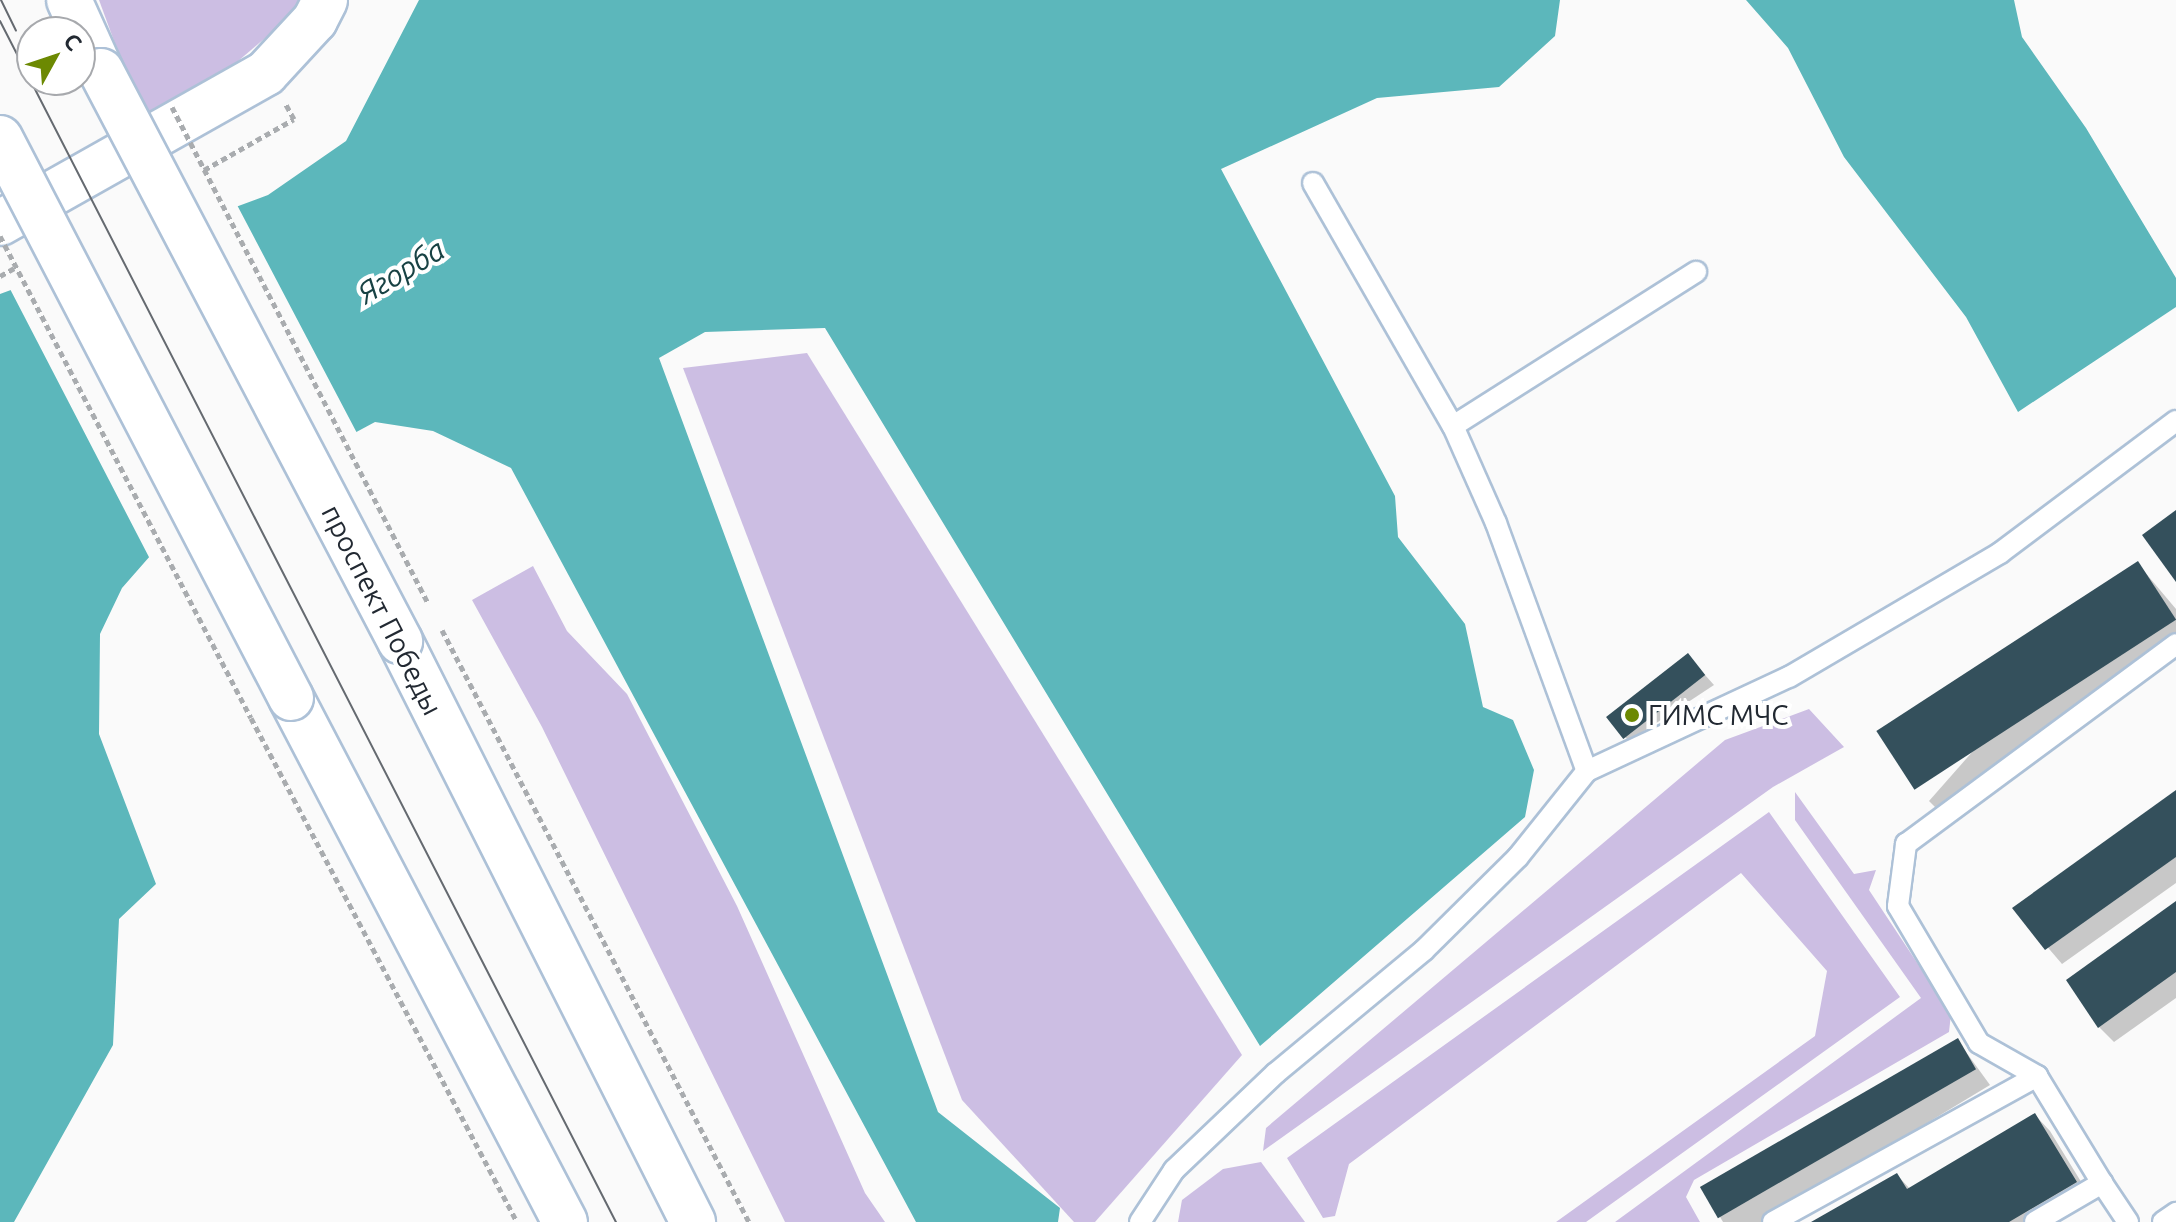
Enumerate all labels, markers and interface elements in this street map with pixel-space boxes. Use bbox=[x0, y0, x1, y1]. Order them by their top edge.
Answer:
north arrow bbox=[16, 16, 96, 96]
text: С bbox=[59, 28, 87, 55]
water label: Ягорба bbox=[351, 231, 451, 311]
street label: проспект Победы bbox=[314, 499, 450, 721]
place label: ГИМС МЧС bbox=[1648, 698, 1789, 732]
marker: ГИМС МЧС bbox=[1623, 706, 1641, 724]

